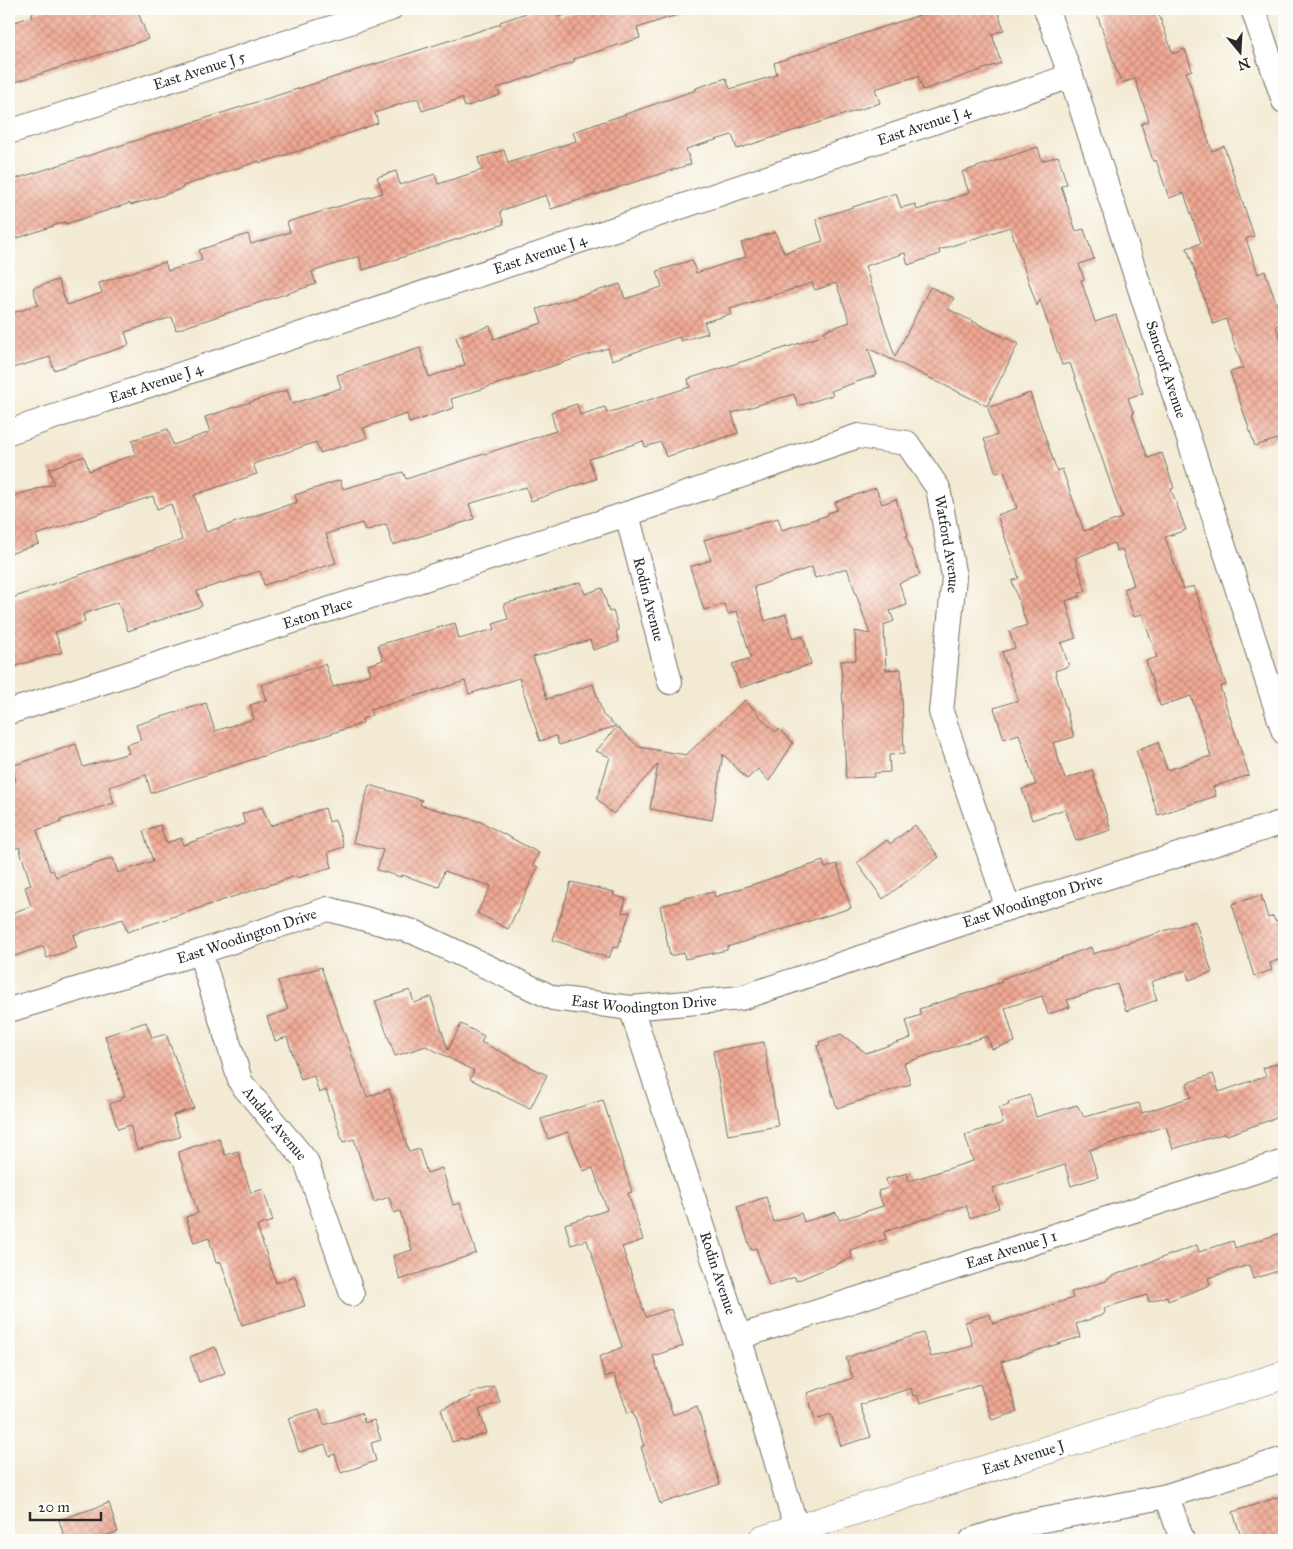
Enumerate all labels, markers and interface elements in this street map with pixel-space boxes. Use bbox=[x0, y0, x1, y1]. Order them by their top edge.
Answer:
north arrow bbox=[1216, 28, 1266, 78]
street label: East Avenue J 5 bbox=[151, 47, 248, 94]
text: N bbox=[1235, 54, 1252, 74]
street label: East Avenue J 4 bbox=[875, 101, 973, 149]
street label: East Avenue J 4 bbox=[491, 230, 589, 278]
street label: Sancroft Avenue bbox=[1142, 318, 1190, 420]
street label: East Avenue J 4 bbox=[107, 359, 205, 407]
street label: Watford Avenue bbox=[930, 494, 963, 594]
street label: Rodin Avenue bbox=[629, 555, 668, 643]
street label: Eston Place bbox=[280, 594, 355, 633]
street label: East Woodington Drive bbox=[960, 870, 1105, 932]
street label: East Woodington Drive bbox=[175, 904, 319, 967]
street label: East Woodington Drive bbox=[570, 991, 717, 1017]
street label: Andale Avenue bbox=[238, 1082, 311, 1164]
street label: East Avenue J 1 bbox=[963, 1227, 1059, 1273]
street label: Rodin Avenue bbox=[696, 1229, 740, 1317]
street label: East Avenue J bbox=[980, 1436, 1067, 1479]
scale bar bbox=[30, 1489, 101, 1521]
text: 20 m bbox=[38, 1498, 70, 1516]

